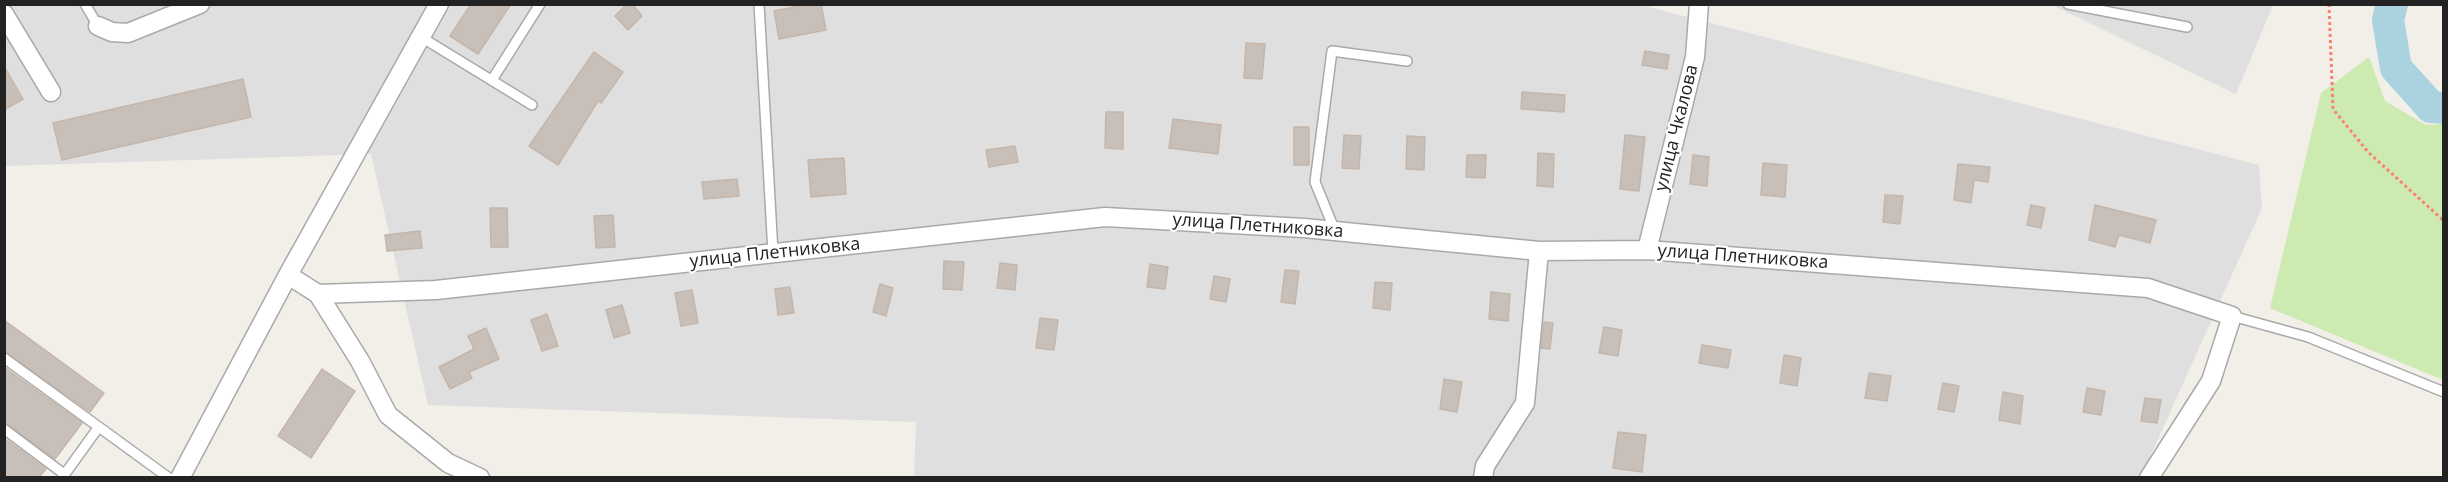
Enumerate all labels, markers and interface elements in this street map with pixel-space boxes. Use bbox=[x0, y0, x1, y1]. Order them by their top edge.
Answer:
street label: улица Чкалова bbox=[1651, 62, 1703, 194]
street label: улица Плетниковка bbox=[1172, 209, 1344, 243]
street label: улица Плетниковка bbox=[689, 233, 861, 273]
street label: улица Плетниковка bbox=[1657, 240, 1829, 274]

